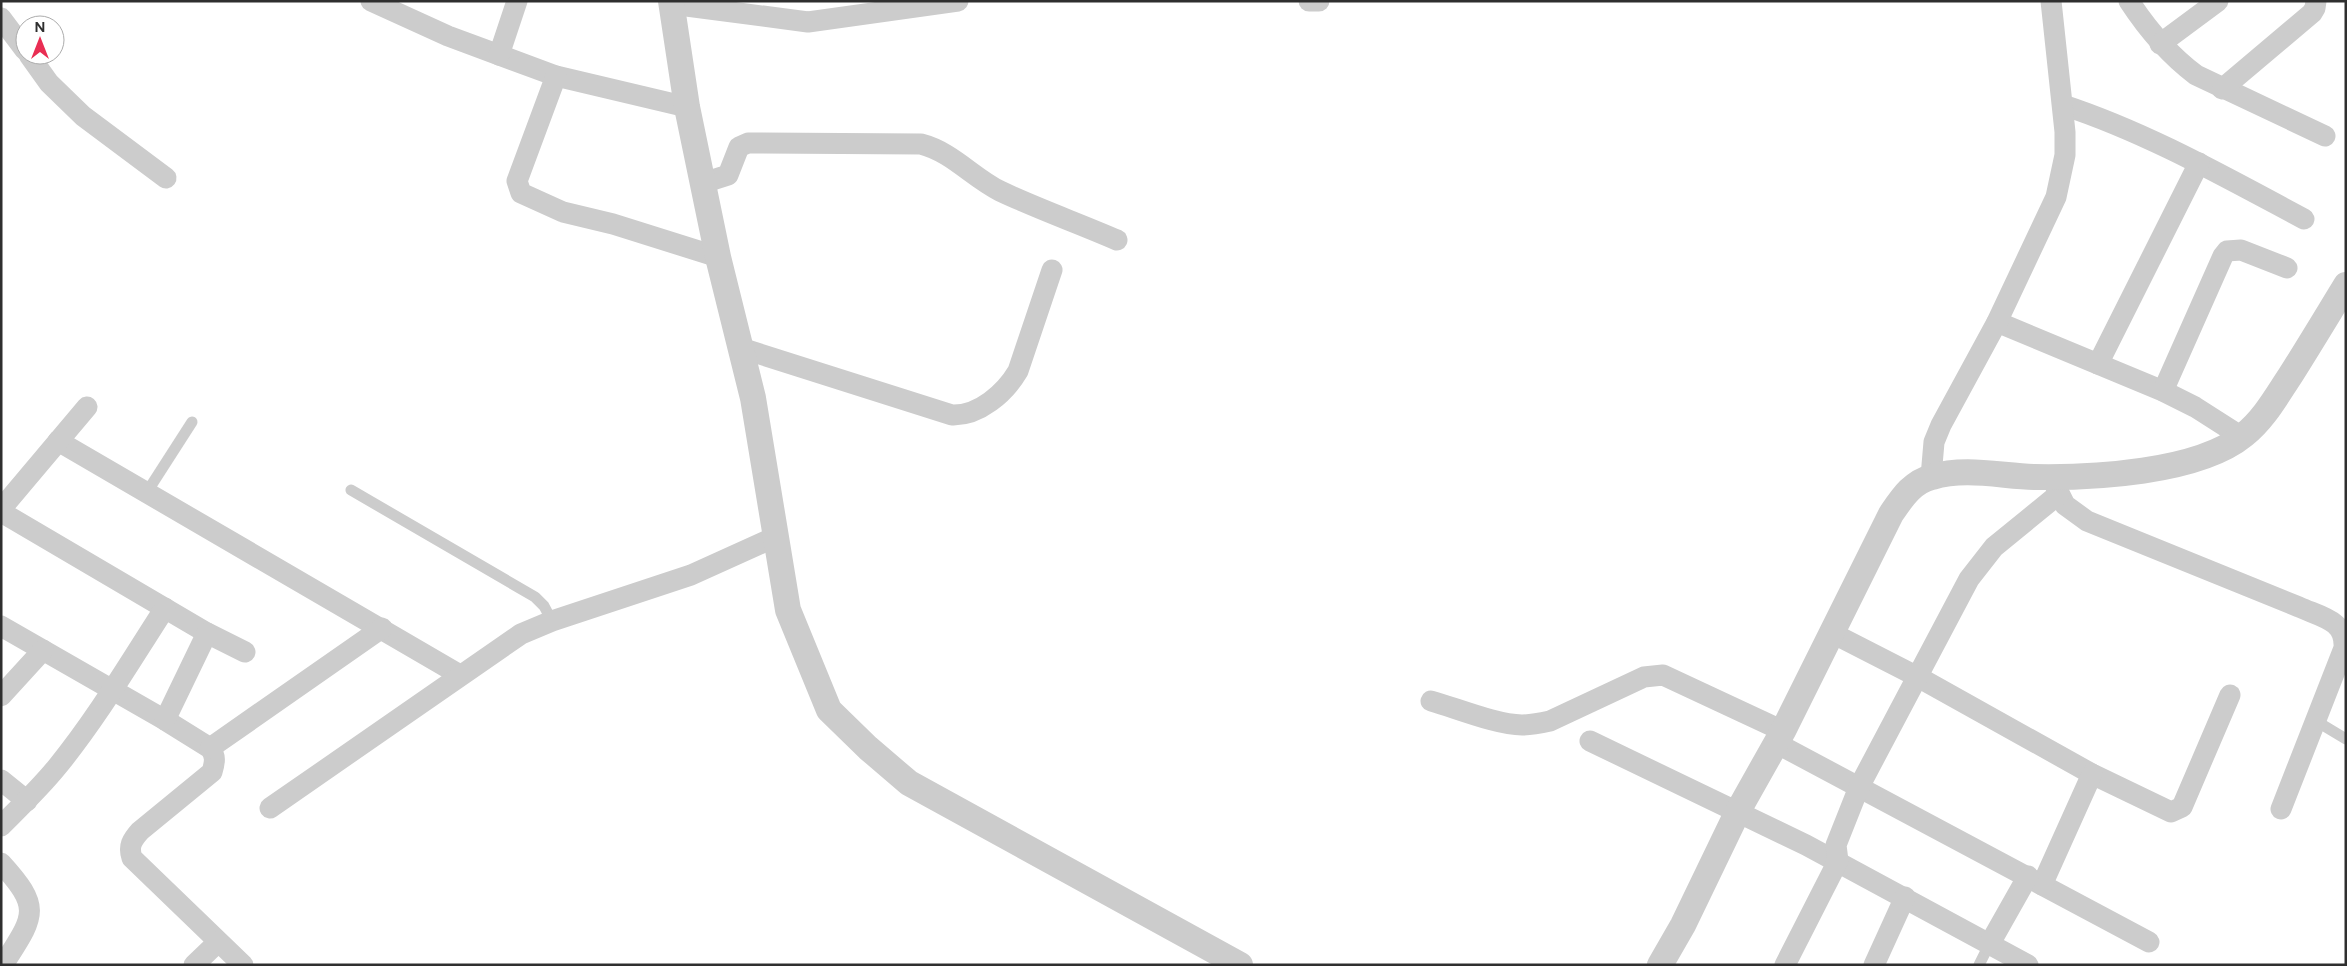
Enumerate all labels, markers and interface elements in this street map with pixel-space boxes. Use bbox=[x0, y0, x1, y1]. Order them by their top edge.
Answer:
north arrow bbox=[15, 15, 65, 65]
text: N bbox=[35, 19, 45, 36]

